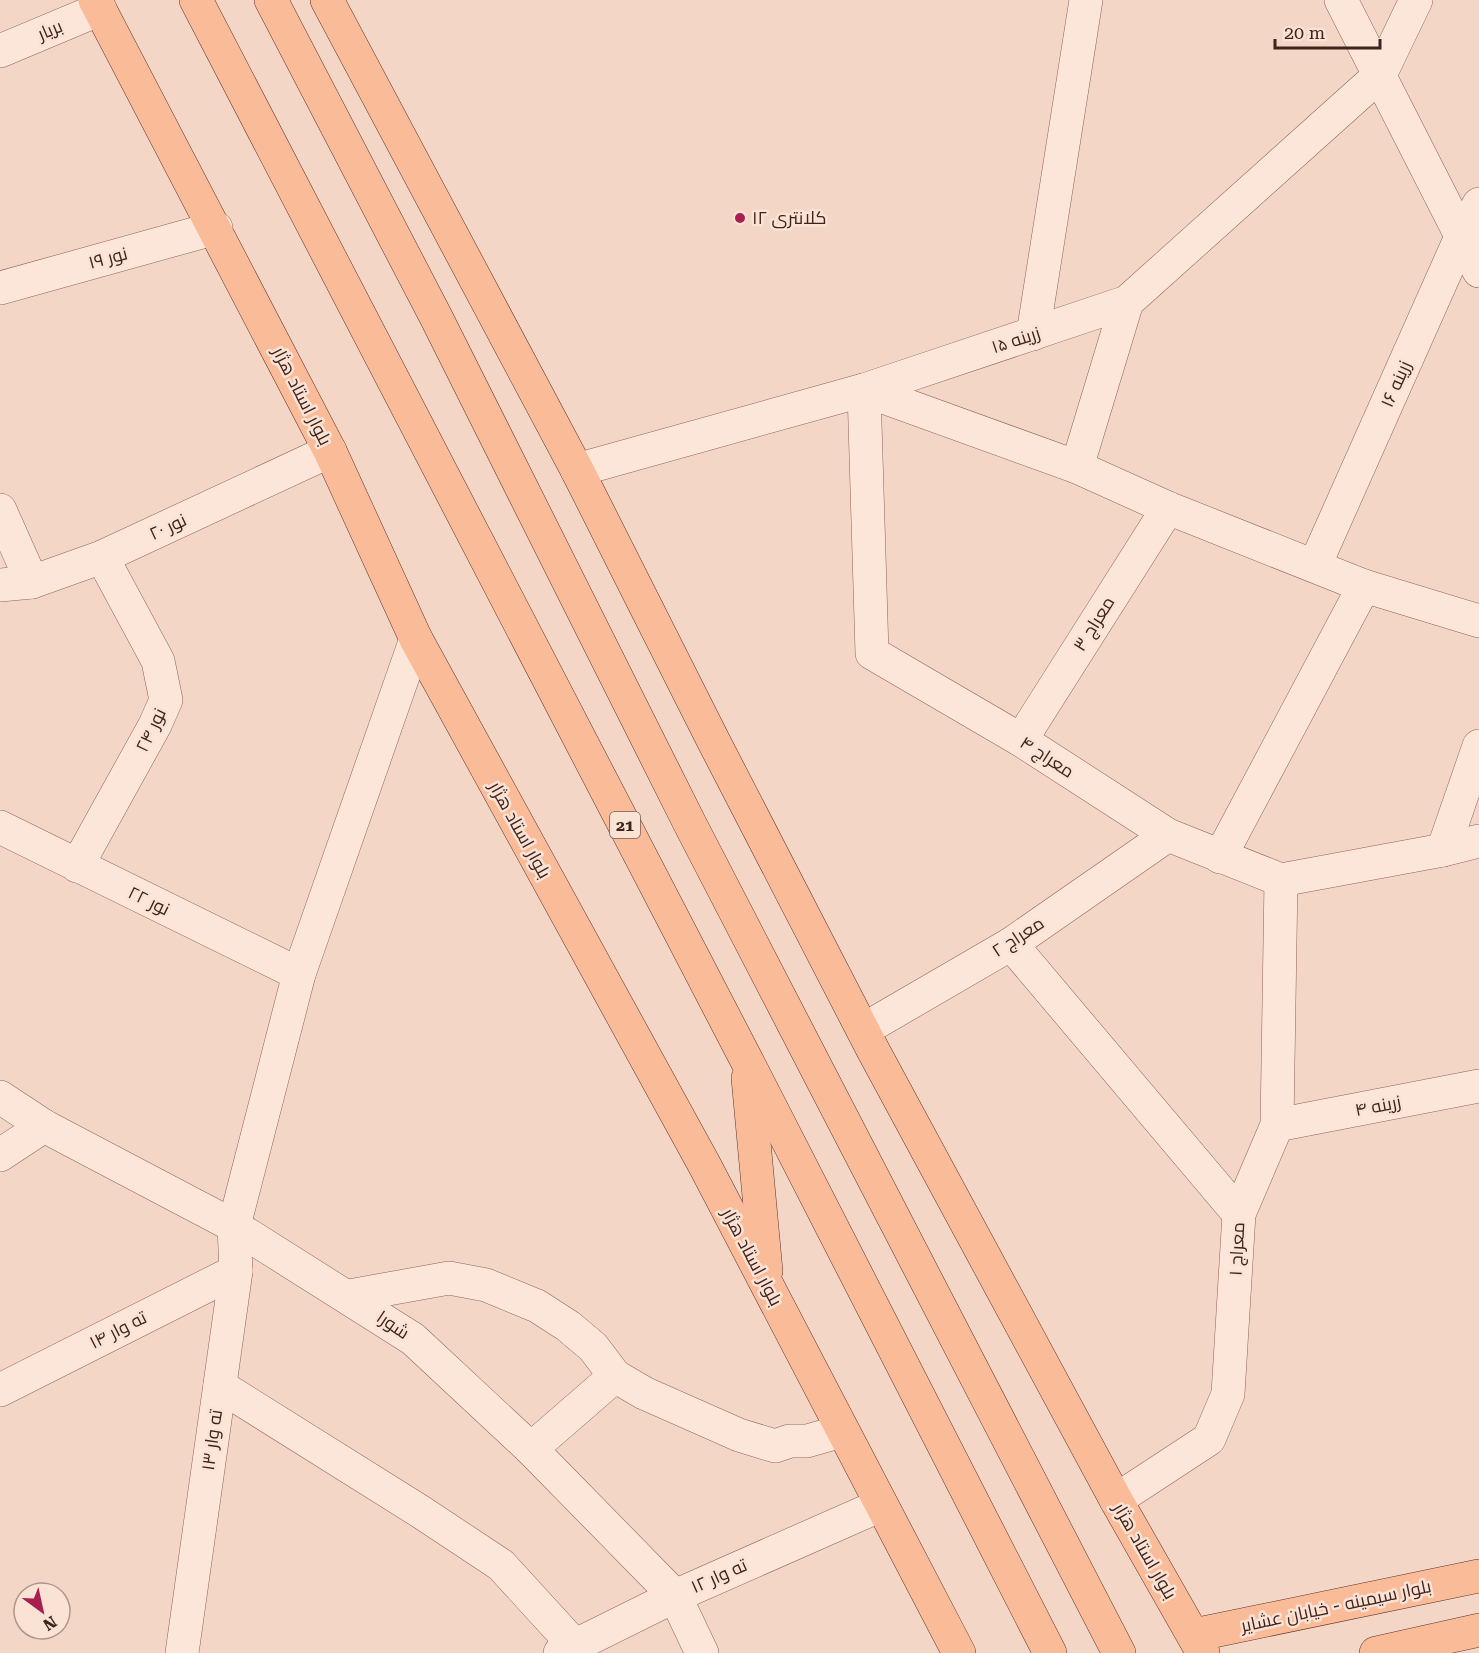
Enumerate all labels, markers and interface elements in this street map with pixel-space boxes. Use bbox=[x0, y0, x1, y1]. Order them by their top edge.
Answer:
scale bar bbox=[1275, 12, 1380, 50]
street label: بریار bbox=[33, 15, 66, 45]
text: 20 m bbox=[1284, 22, 1325, 43]
place label: کلانتری ۱۲ bbox=[752, 207, 827, 229]
marker: کلانتری ۱۲ bbox=[733, 211, 747, 225]
street label: نور ۱۹ bbox=[86, 242, 130, 274]
street label: زرینه ۱۵ bbox=[989, 322, 1043, 358]
street label: بلوار استاد هژار bbox=[267, 342, 336, 449]
street label: زرینه ۱۶ bbox=[1376, 357, 1416, 411]
street label: نور ۲۰ bbox=[146, 509, 190, 545]
street label: معراج ۳ bbox=[1069, 593, 1120, 656]
street label: نور ۲۴ bbox=[131, 705, 171, 755]
street label: معراج ۴ bbox=[1015, 731, 1078, 783]
street label: بلوار استاد هژار bbox=[484, 777, 556, 882]
road number: 21 bbox=[610, 812, 640, 838]
street label: نور ۲۲ bbox=[125, 882, 173, 920]
street label: معراج ۲ bbox=[988, 912, 1049, 963]
street label: زرینه ۴ bbox=[1353, 1091, 1403, 1121]
street label: بلوار استاد هژار bbox=[717, 1203, 787, 1310]
street label: معراج ۱ bbox=[1225, 1222, 1250, 1276]
street label: ته وار ۱۴ bbox=[86, 1306, 150, 1354]
street label: شورا bbox=[372, 1306, 414, 1344]
street label: ته وار ۱۳ bbox=[197, 1408, 227, 1472]
street label: بلوار استاد هژار bbox=[1108, 1498, 1181, 1603]
street label: ته وار ۱۲ bbox=[688, 1554, 750, 1598]
street label: بلوار سیمینه - خیابان عشایر bbox=[1238, 1575, 1433, 1637]
north arrow bbox=[12, 1581, 72, 1641]
text: N bbox=[40, 1612, 60, 1634]

